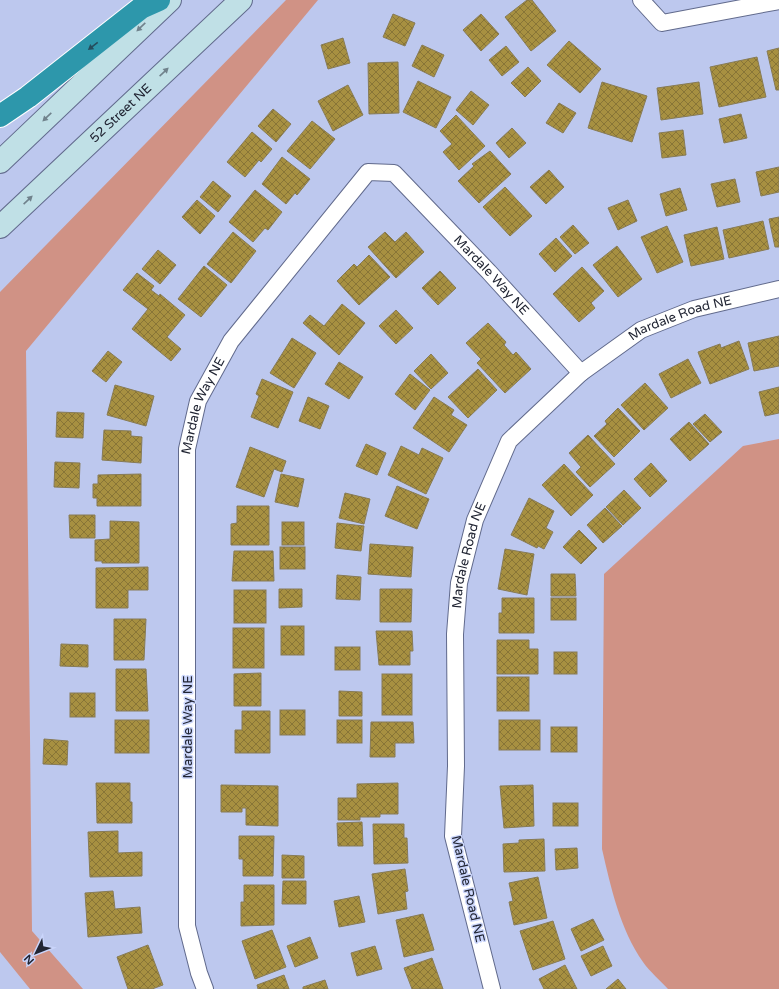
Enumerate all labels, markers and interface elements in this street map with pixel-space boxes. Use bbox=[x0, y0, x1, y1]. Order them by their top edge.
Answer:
one-way arrow bbox=[136, 22, 146, 32]
one-way arrow bbox=[88, 42, 99, 50]
one-way arrow bbox=[159, 67, 169, 77]
street label: 52 Street NE bbox=[87, 80, 155, 146]
one-way arrow bbox=[42, 112, 52, 122]
one-way arrow bbox=[23, 195, 33, 205]
street label: Mardale Way NE bbox=[450, 232, 532, 318]
street label: Mardale Road NE bbox=[625, 292, 733, 344]
street label: Mardale Way NE bbox=[178, 354, 228, 456]
street label: Mardale Road NE bbox=[449, 500, 490, 609]
street label: Mardale Way NE bbox=[180, 675, 196, 779]
street label: Mardale Road NE bbox=[448, 834, 488, 944]
north arrow bbox=[16, 933, 56, 973]
text: N bbox=[21, 952, 37, 967]

